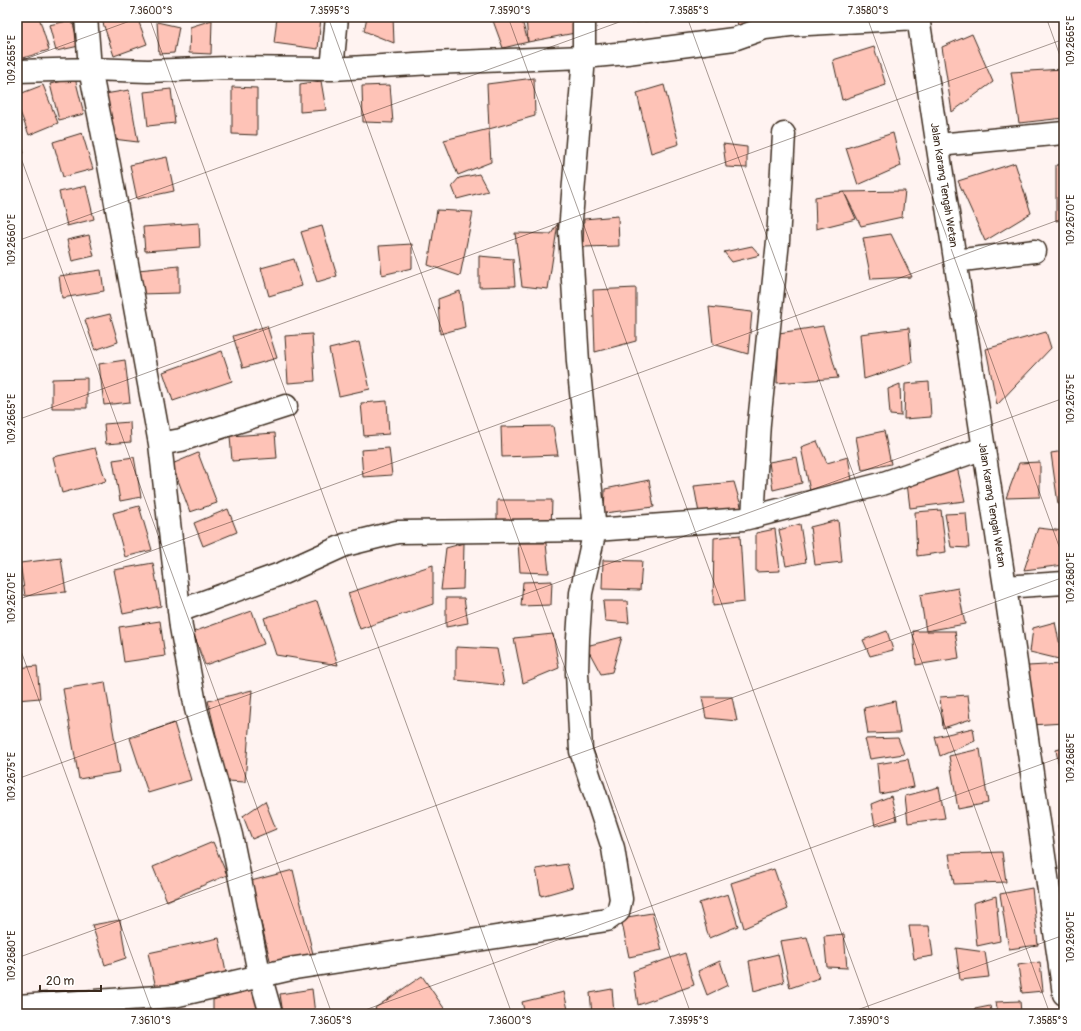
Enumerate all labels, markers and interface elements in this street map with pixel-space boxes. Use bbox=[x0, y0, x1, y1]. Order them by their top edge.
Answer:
text: 7.3600°S bbox=[130, 5, 173, 17]
text: 7.3595°S bbox=[310, 5, 350, 17]
text: 7.3590°S bbox=[490, 5, 531, 17]
text: 7.3585°S bbox=[669, 5, 709, 17]
text: 7.3580°S bbox=[848, 5, 888, 17]
text: 109.2665°E bbox=[1065, 16, 1077, 66]
text: 109.2655°E bbox=[6, 35, 18, 85]
street label: Jalan Karang Tengah Wetan bbox=[928, 122, 960, 248]
text: 109.2670°E bbox=[1065, 194, 1077, 246]
text: 109.2660°E bbox=[6, 214, 18, 266]
text: 109.2675°E bbox=[1065, 374, 1077, 424]
text: 109.2665°E bbox=[6, 394, 18, 444]
street label: Jalan Karang Tengah Wetan bbox=[976, 442, 1008, 568]
text: 109.2680°E bbox=[1065, 553, 1077, 603]
text: 109.2670°E bbox=[6, 572, 18, 624]
text: 109.2685°E bbox=[1065, 733, 1077, 783]
text: 109.2675°E bbox=[6, 752, 18, 802]
text: 109.2690°E bbox=[1065, 911, 1077, 963]
text: 109.2680°E bbox=[6, 931, 18, 981]
scale bar bbox=[40, 967, 101, 993]
text: 20 m bbox=[46, 974, 75, 989]
text: 7.3610°S bbox=[131, 1015, 171, 1027]
text: 7.3605°S bbox=[310, 1015, 352, 1027]
text: 7.3600°S bbox=[489, 1015, 532, 1027]
text: 7.3595°S bbox=[669, 1015, 709, 1027]
text: 7.3590°S bbox=[849, 1015, 890, 1027]
text: 7.3585°S bbox=[1028, 1015, 1068, 1027]

